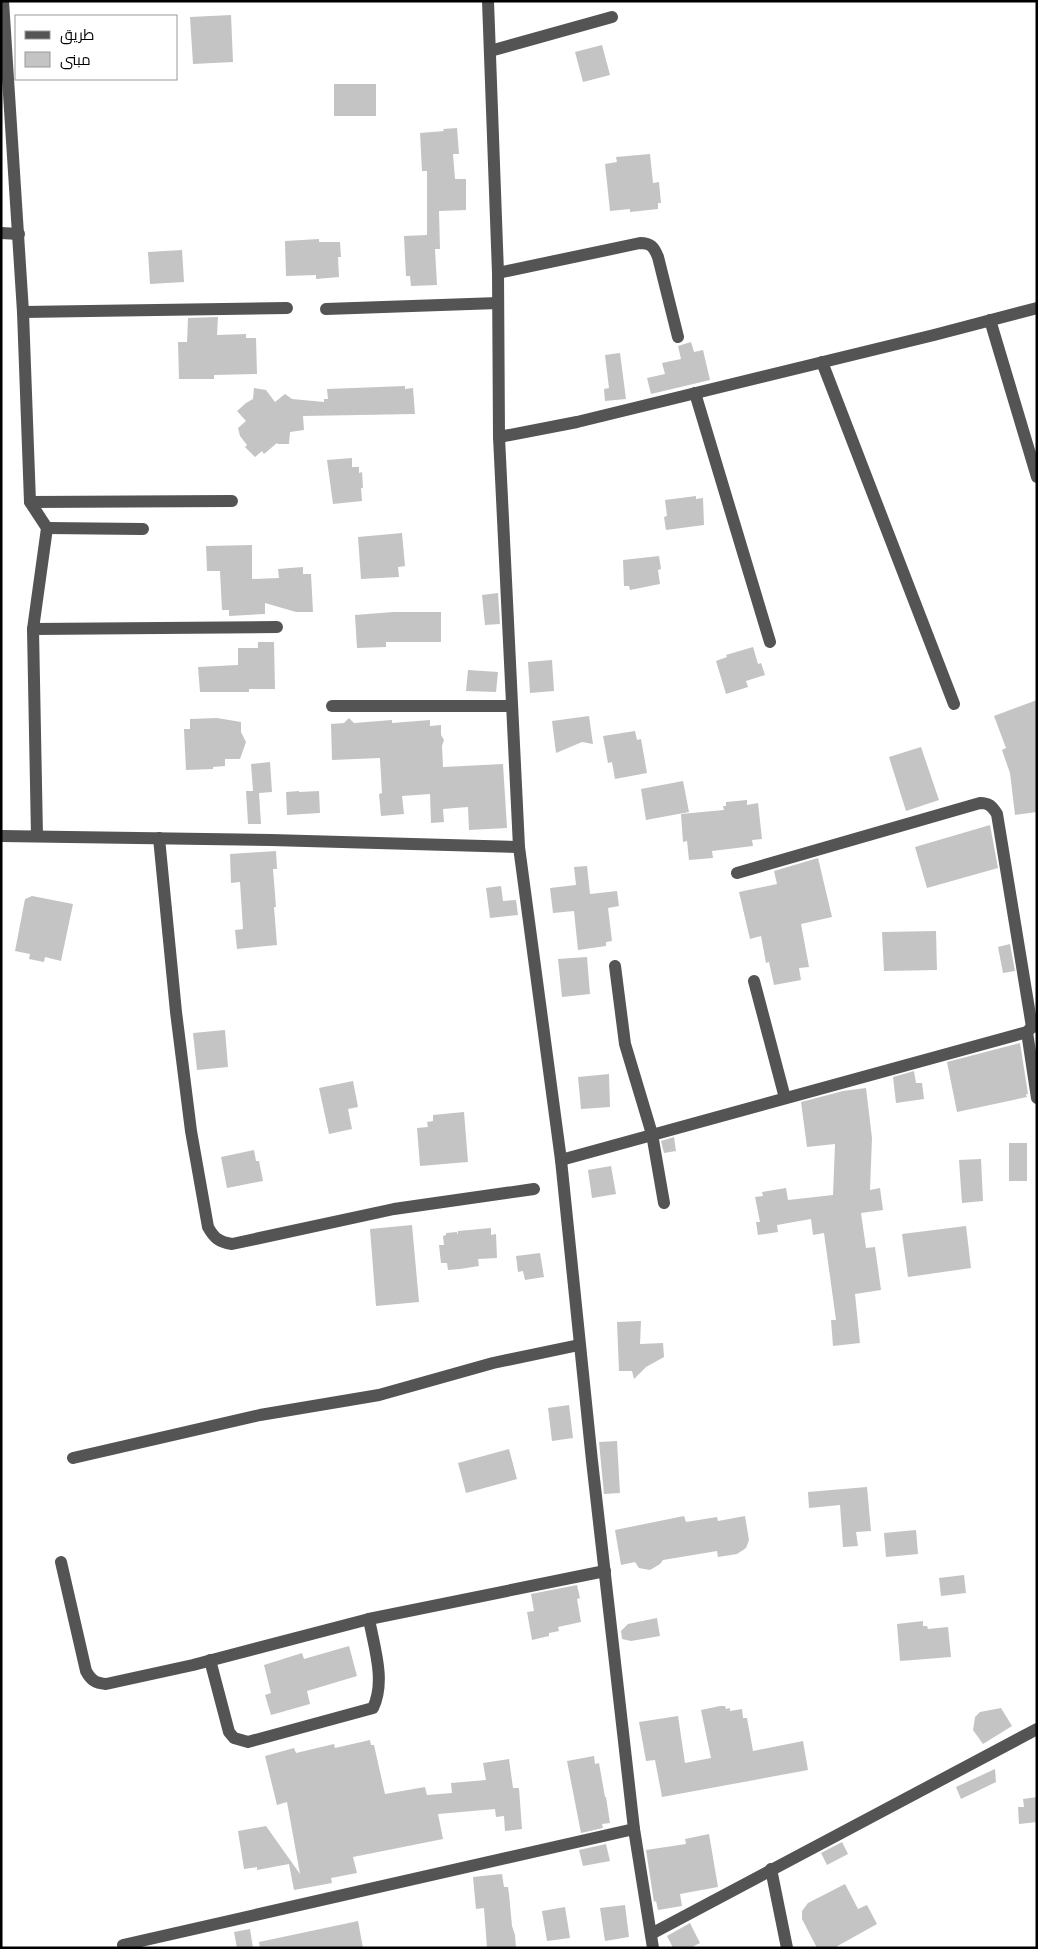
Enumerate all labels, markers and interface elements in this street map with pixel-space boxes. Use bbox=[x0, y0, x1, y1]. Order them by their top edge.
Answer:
legend bbox=[15, 15, 178, 80]
text: طريق bbox=[60, 25, 94, 45]
text: مبنى bbox=[60, 50, 91, 70]

